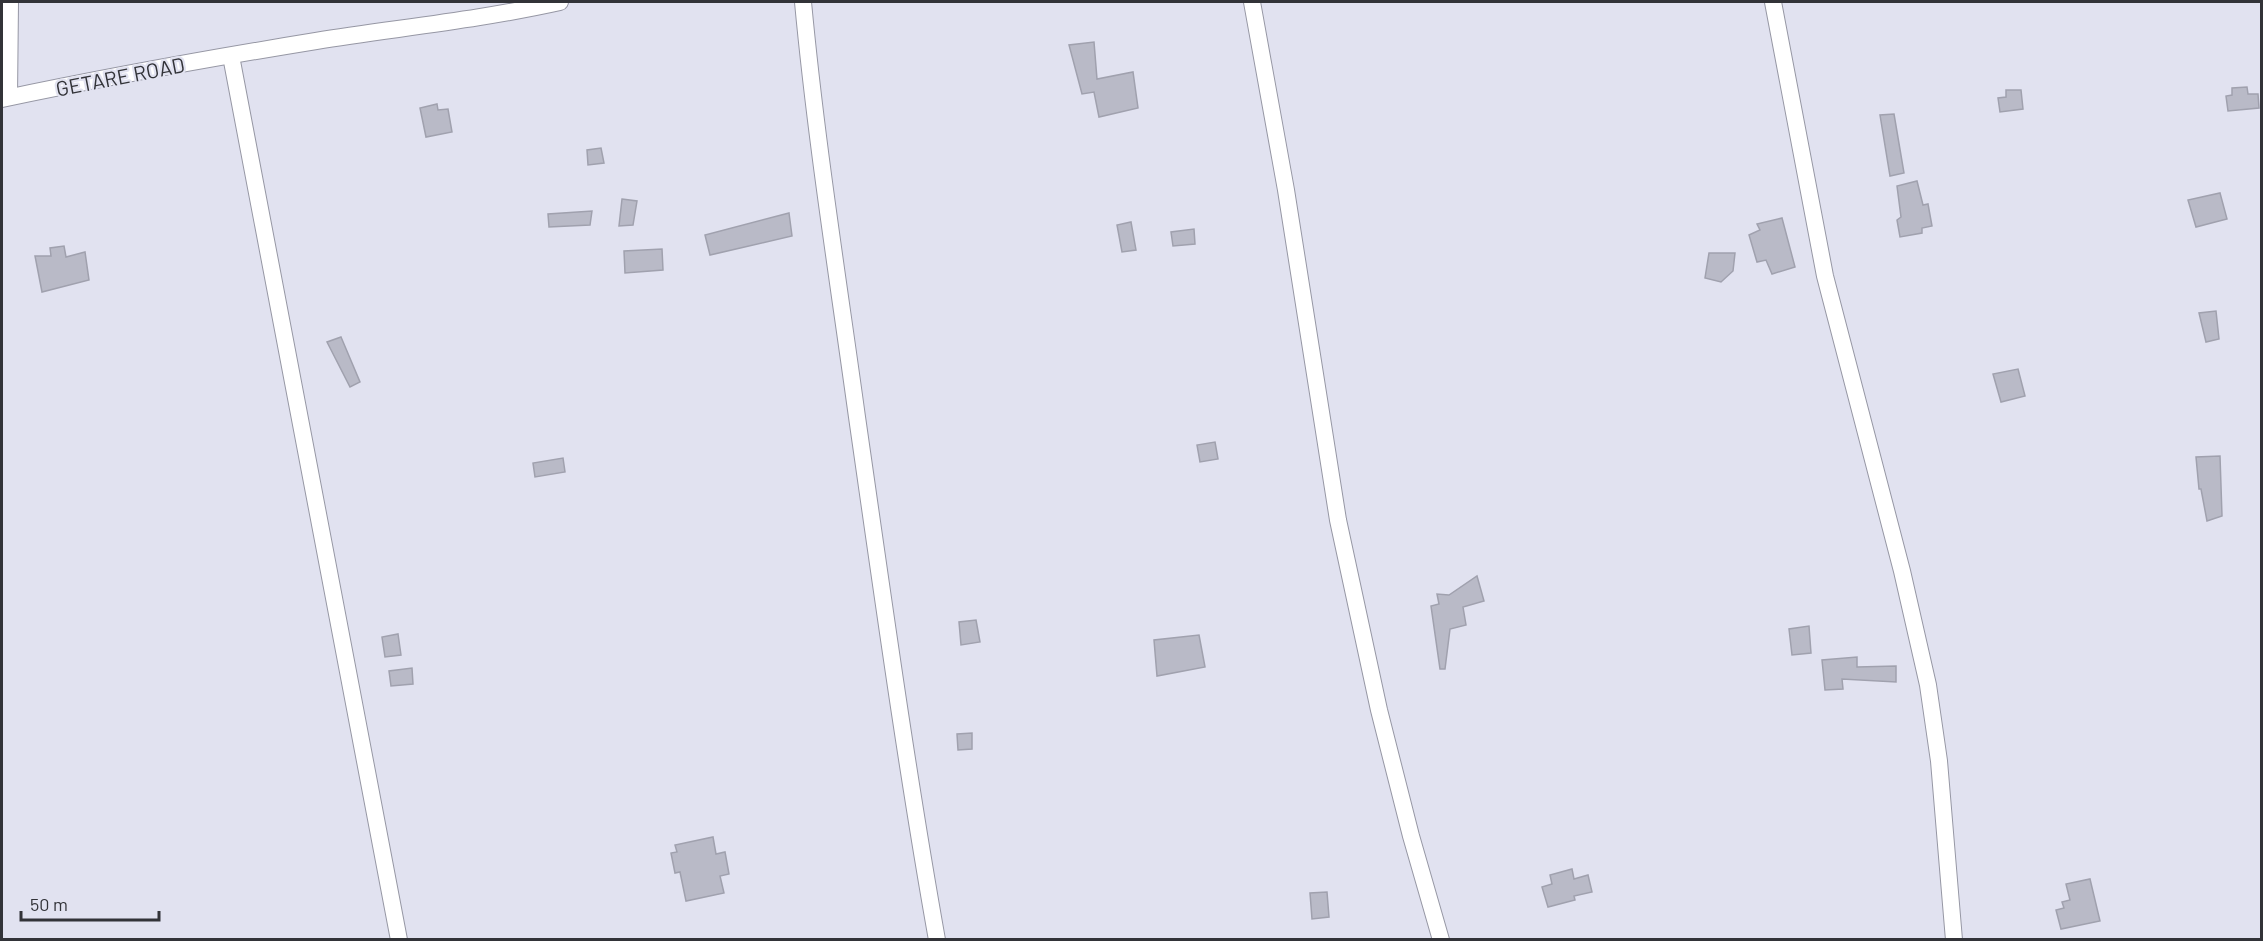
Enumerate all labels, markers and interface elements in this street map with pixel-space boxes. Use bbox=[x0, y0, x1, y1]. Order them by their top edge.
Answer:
street label: GETARE ROAD bbox=[54, 51, 186, 101]
scale bar bbox=[21, 884, 159, 922]
text: 50 m bbox=[30, 893, 68, 915]

